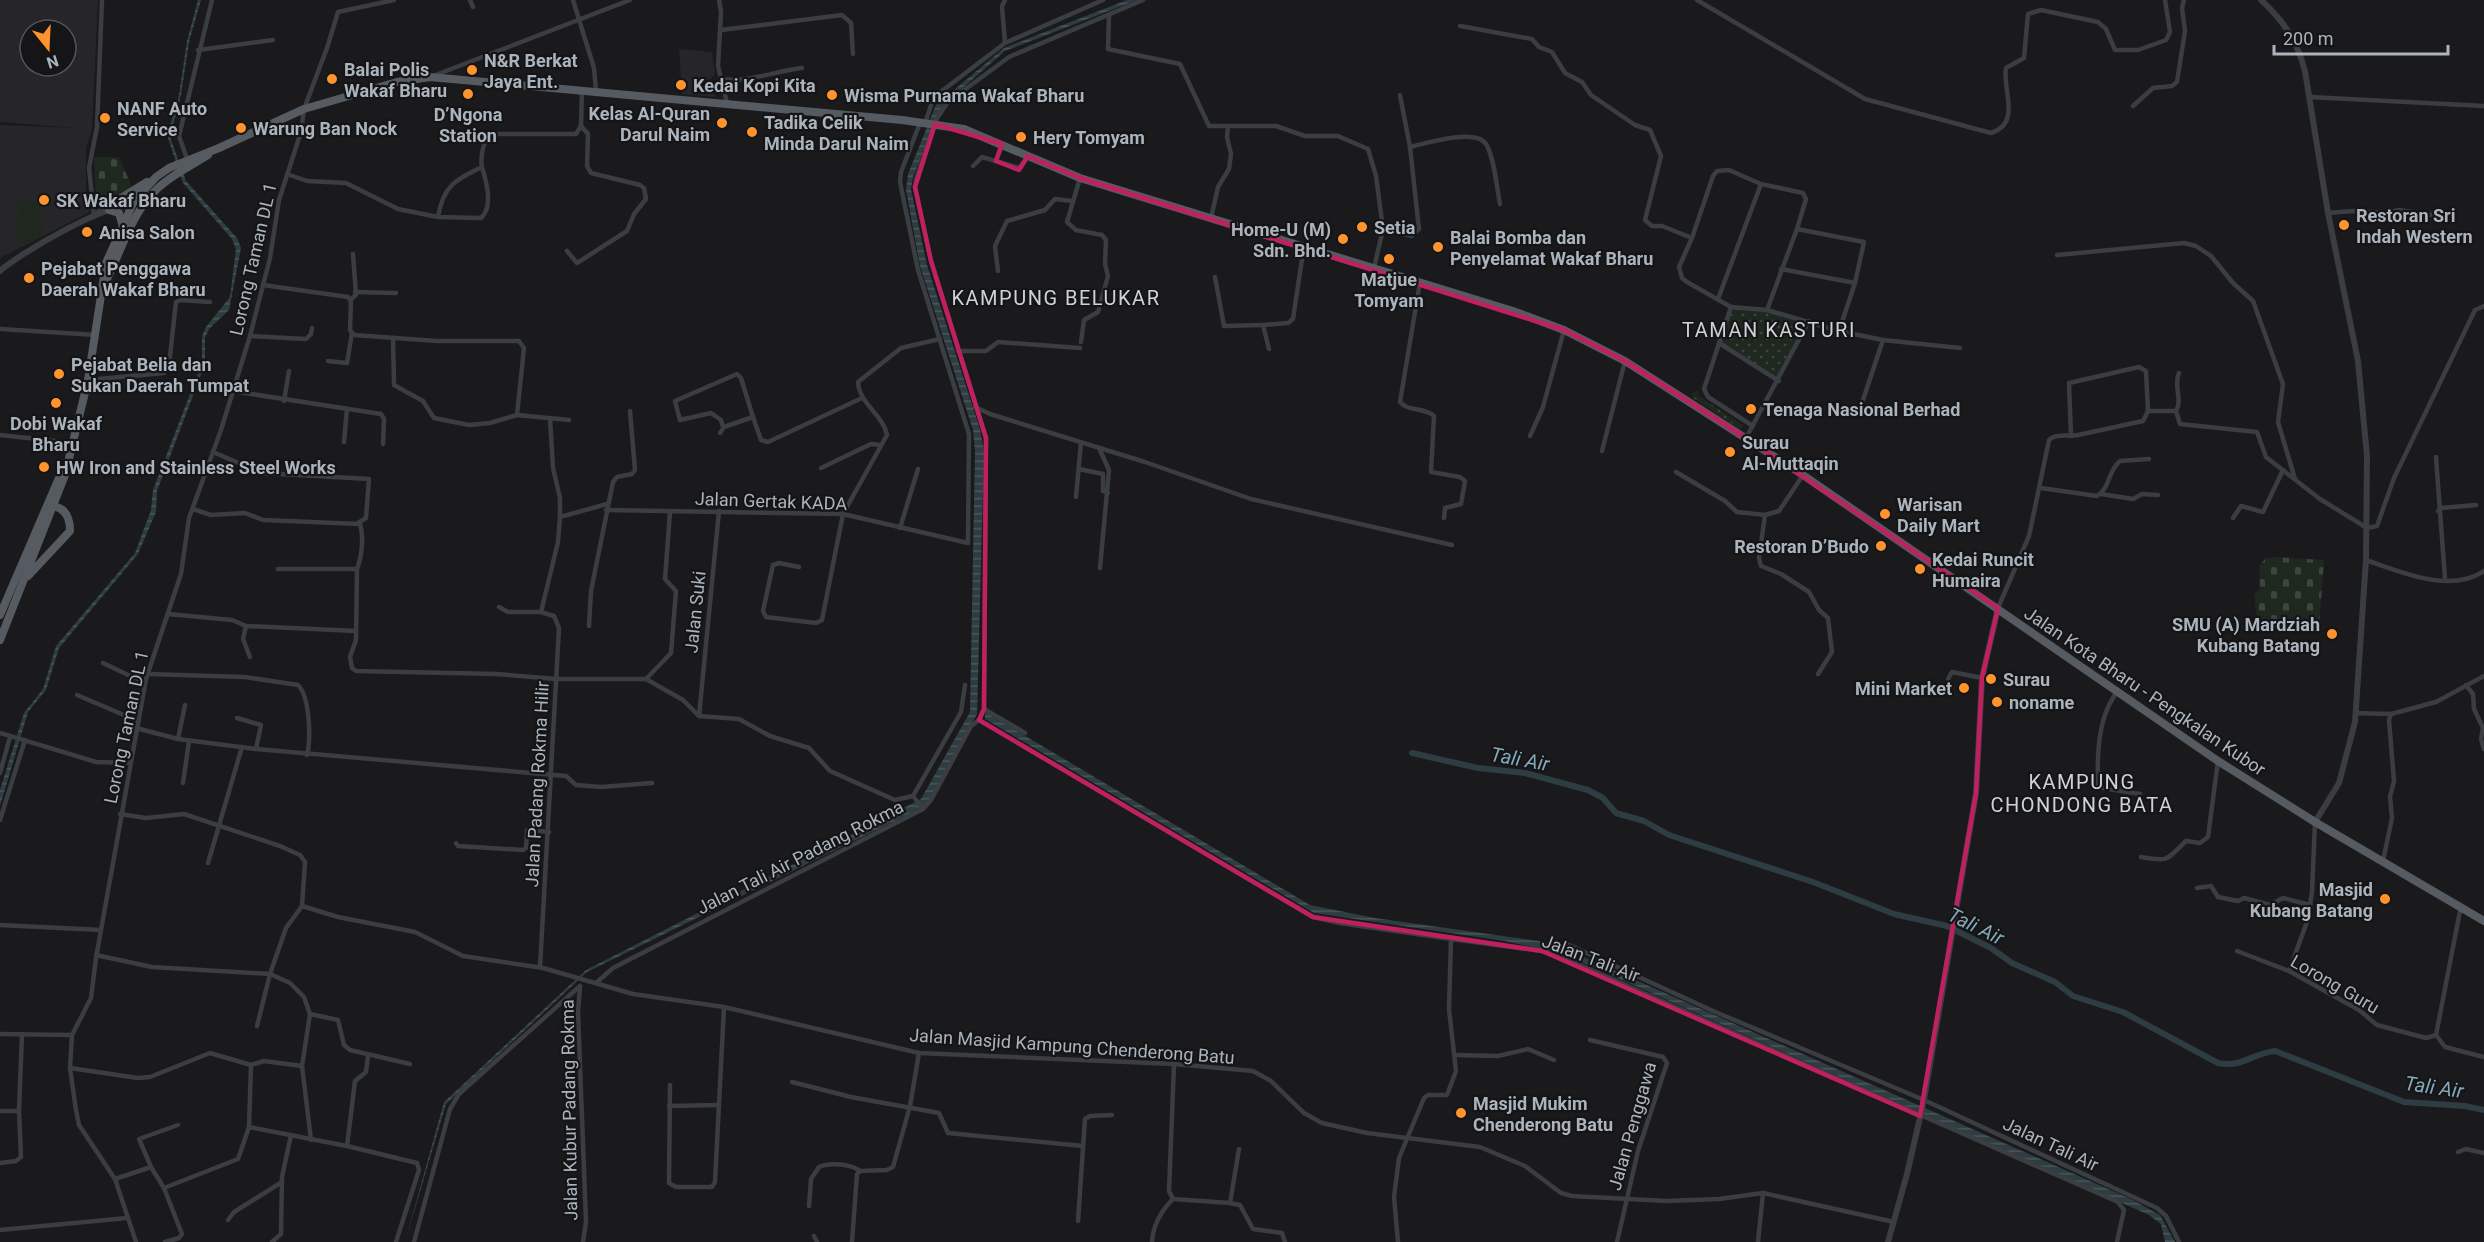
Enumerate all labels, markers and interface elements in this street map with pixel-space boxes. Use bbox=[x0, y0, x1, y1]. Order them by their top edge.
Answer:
north arrow bbox=[18, 18, 78, 78]
scale bar bbox=[2274, 18, 2448, 56]
text: 200 m bbox=[2283, 28, 2334, 49]
place label: N&R Berkat Jaya Ent. bbox=[484, 50, 578, 92]
text: N bbox=[44, 51, 61, 73]
place label: Balai Polis Wakaf Bharu bbox=[344, 59, 447, 101]
marker: N&R Berkat Jaya Ent. bbox=[465, 63, 479, 77]
marker: Balai Polis Wakaf Bharu bbox=[325, 72, 339, 86]
place label: Kedai Kopi Kita bbox=[693, 75, 816, 96]
marker: Kedai Kopi Kita bbox=[674, 78, 688, 92]
place label: Wisma Purnama Wakaf Bharu bbox=[844, 85, 1084, 106]
marker: D’Ngona Station bbox=[461, 87, 475, 101]
marker: Wisma Purnama Wakaf Bharu bbox=[825, 88, 839, 102]
place label: NANF Auto Service bbox=[117, 98, 207, 140]
place label: Kelas Al-Quran Darul Naim bbox=[588, 103, 710, 145]
place label: D’Ngona Station bbox=[434, 104, 503, 146]
marker: NANF Auto Service bbox=[98, 111, 112, 125]
place label: Tadika Celik Minda Darul Naim bbox=[764, 112, 909, 154]
marker: Kelas Al-Quran Darul Naim bbox=[715, 116, 729, 130]
place label: Warung Ban Nock bbox=[253, 118, 398, 139]
marker: Warung Ban Nock bbox=[234, 121, 248, 135]
marker: Tadika Celik Minda Darul Naim bbox=[745, 125, 759, 139]
place label: Hery Tomyam bbox=[1033, 127, 1145, 148]
marker: Hery Tomyam bbox=[1014, 130, 1028, 144]
street label: Lorong Taman DL 1 bbox=[225, 181, 281, 337]
place label: SK Wakaf Bharu bbox=[56, 190, 186, 211]
marker: SK Wakaf Bharu bbox=[37, 193, 51, 207]
place label: Restoran Sri Indah Western bbox=[2356, 205, 2473, 247]
place label: Setia bbox=[1374, 217, 1416, 238]
marker: Restoran Sri Indah Western bbox=[2337, 218, 2351, 232]
place label: Home-U (M) Sdn. Bhd. bbox=[1231, 219, 1331, 261]
marker: Setia bbox=[1355, 220, 1369, 234]
place label: Anisa Salon bbox=[99, 222, 195, 243]
marker: Anisa Salon bbox=[80, 225, 94, 239]
place label: Balai Bomba dan Penyelamat Wakaf Bharu bbox=[1450, 227, 1653, 269]
marker: Home-U (M) Sdn. Bhd. bbox=[1336, 232, 1350, 246]
marker: Balai Bomba dan Penyelamat Wakaf Bharu bbox=[1431, 240, 1445, 254]
marker: Matjue Tomyam bbox=[1382, 252, 1396, 266]
place label: Pejabat Penggawa Daerah Wakaf Bharu bbox=[41, 258, 206, 300]
place label: Matjue Tomyam bbox=[1354, 269, 1424, 311]
marker: Pejabat Penggawa Daerah Wakaf Bharu bbox=[22, 271, 36, 285]
district label: KAMPUNG BELUKAR bbox=[952, 286, 1160, 310]
district label: TAMAN KASTURI bbox=[1682, 318, 1856, 342]
place label: Pejabat Belia dan Sukan Daerah Tumpat bbox=[71, 354, 249, 396]
marker: Pejabat Belia dan Sukan Daerah Tumpat bbox=[52, 367, 66, 381]
marker: Dobi Wakaf Bharu bbox=[49, 396, 63, 410]
place label: Tenaga Nasional Berhad bbox=[1763, 399, 1960, 420]
marker: Tenaga Nasional Berhad bbox=[1744, 402, 1758, 416]
place label: Dobi Wakaf Bharu bbox=[10, 413, 103, 455]
place label: Surau Al-Muttaqin bbox=[1742, 432, 1839, 474]
marker: Surau Al-Muttaqin bbox=[1723, 445, 1737, 459]
place label: HW Iron and Stainless Steel Works bbox=[56, 457, 336, 478]
marker: HW Iron and Stainless Steel Works bbox=[37, 460, 51, 474]
street label: Jalan Gertak KADA bbox=[695, 488, 848, 514]
place label: Warisan Daily Mart bbox=[1897, 494, 1980, 536]
marker: Warisan Daily Mart bbox=[1878, 507, 1892, 521]
place label: Restoran D’Budo bbox=[1734, 536, 1869, 557]
marker: Restoran D’Budo bbox=[1874, 539, 1888, 553]
place label: Kedai Runcit Humaira bbox=[1932, 549, 2034, 591]
marker: Kedai Runcit Humaira bbox=[1913, 562, 1927, 576]
street label: Jalan Suki bbox=[680, 570, 710, 654]
street label: Jalan Kota Bharu - Pengkalan Kubor bbox=[2020, 602, 2270, 780]
place label: SMU (A) Mardziah Kubang Batang bbox=[2172, 614, 2320, 656]
marker: SMU (A) Mardziah Kubang Batang bbox=[2325, 627, 2339, 641]
street label: Lorong Taman DL 1 bbox=[100, 649, 152, 805]
place label: Surau bbox=[2003, 669, 2050, 690]
marker: Surau bbox=[1984, 672, 1998, 686]
place label: Mini Market bbox=[1855, 678, 1952, 699]
street label: Jalan Padang Rokma Hilir bbox=[521, 680, 553, 888]
marker: Mini Market bbox=[1957, 681, 1971, 695]
place label: noname bbox=[2009, 692, 2075, 713]
marker: noname bbox=[1990, 695, 2004, 709]
water label: Tali Air bbox=[1489, 742, 1553, 776]
district label: KAMPUNG CHONDONG BATA bbox=[1990, 770, 2174, 817]
street label: Jalan Tali Air Padang Rokma bbox=[693, 796, 907, 918]
place label: Masjid Kubang Batang bbox=[2250, 879, 2373, 921]
marker: Masjid Kubang Batang bbox=[2378, 892, 2392, 906]
water label: Tali Air bbox=[1944, 902, 2009, 950]
street label: Jalan Tali Air bbox=[1539, 930, 1643, 986]
street label: Lorong Guru bbox=[2287, 950, 2383, 1018]
street label: Jalan Kubur Padang Rokma bbox=[557, 999, 581, 1221]
street label: Jalan Masjid Kampung Chenderong Batu bbox=[909, 1024, 1235, 1068]
street label: Jalan Penggawa bbox=[1604, 1059, 1660, 1193]
water label: Tali Air bbox=[2403, 1071, 2466, 1103]
place label: Masjid Mukim Chenderong Batu bbox=[1473, 1093, 1613, 1135]
marker: Masjid Mukim Chenderong Batu bbox=[1454, 1106, 1468, 1120]
street label: Jalan Tali Air bbox=[2000, 1113, 2102, 1175]

